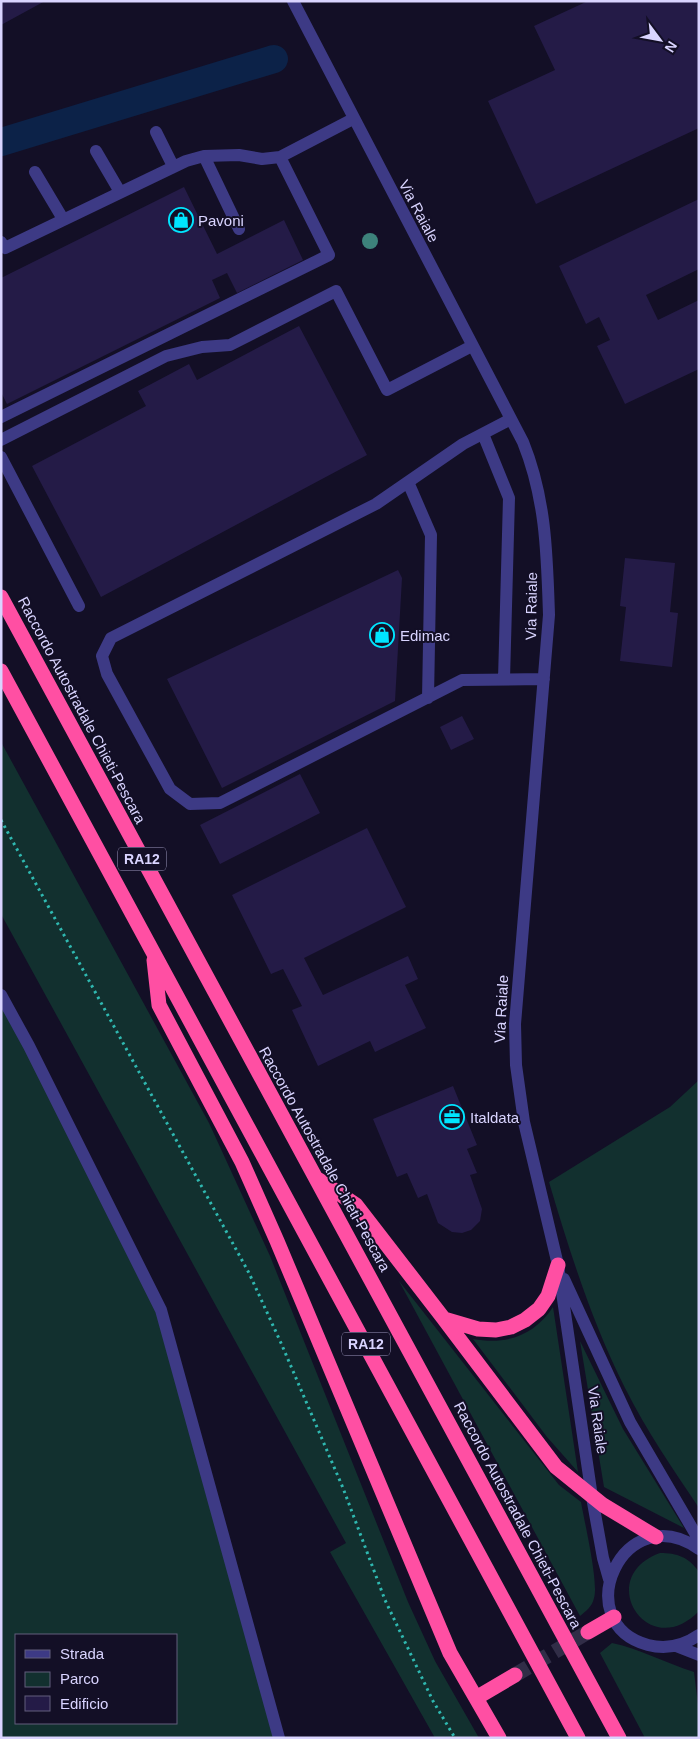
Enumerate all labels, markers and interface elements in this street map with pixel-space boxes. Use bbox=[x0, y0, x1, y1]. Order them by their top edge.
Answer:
north arrow bbox=[635, 15, 685, 65]
text: N bbox=[662, 38, 680, 55]
street label: Via Raiale bbox=[396, 177, 442, 245]
shop icon: Pavoni bbox=[168, 207, 194, 233]
place label: Pavoni bbox=[198, 212, 244, 229]
street label: Via Raiale bbox=[522, 572, 540, 640]
street label: Raccordo Autostradale Chieti-Pescara bbox=[15, 594, 150, 827]
shop icon: Edimac bbox=[369, 622, 395, 648]
place label: Edimac bbox=[400, 627, 451, 644]
road number: RA12 bbox=[118, 848, 166, 871]
street label: Via Raiale bbox=[491, 975, 511, 1043]
street label: Raccordo Autostradale Chieti-Pescara bbox=[256, 1044, 394, 1275]
office icon: Italdata bbox=[439, 1104, 465, 1130]
place label: Italdata bbox=[470, 1109, 520, 1126]
road number: RA12 bbox=[342, 1332, 390, 1356]
street label: Via Raiale bbox=[585, 1385, 611, 1455]
street label: Raccordo Autostradale Chieti-Pescara bbox=[451, 1399, 586, 1632]
legend bbox=[15, 1634, 178, 1724]
text: Strada bbox=[60, 1645, 105, 1662]
text: Parco bbox=[60, 1670, 99, 1687]
text: Edificio bbox=[60, 1695, 108, 1712]

